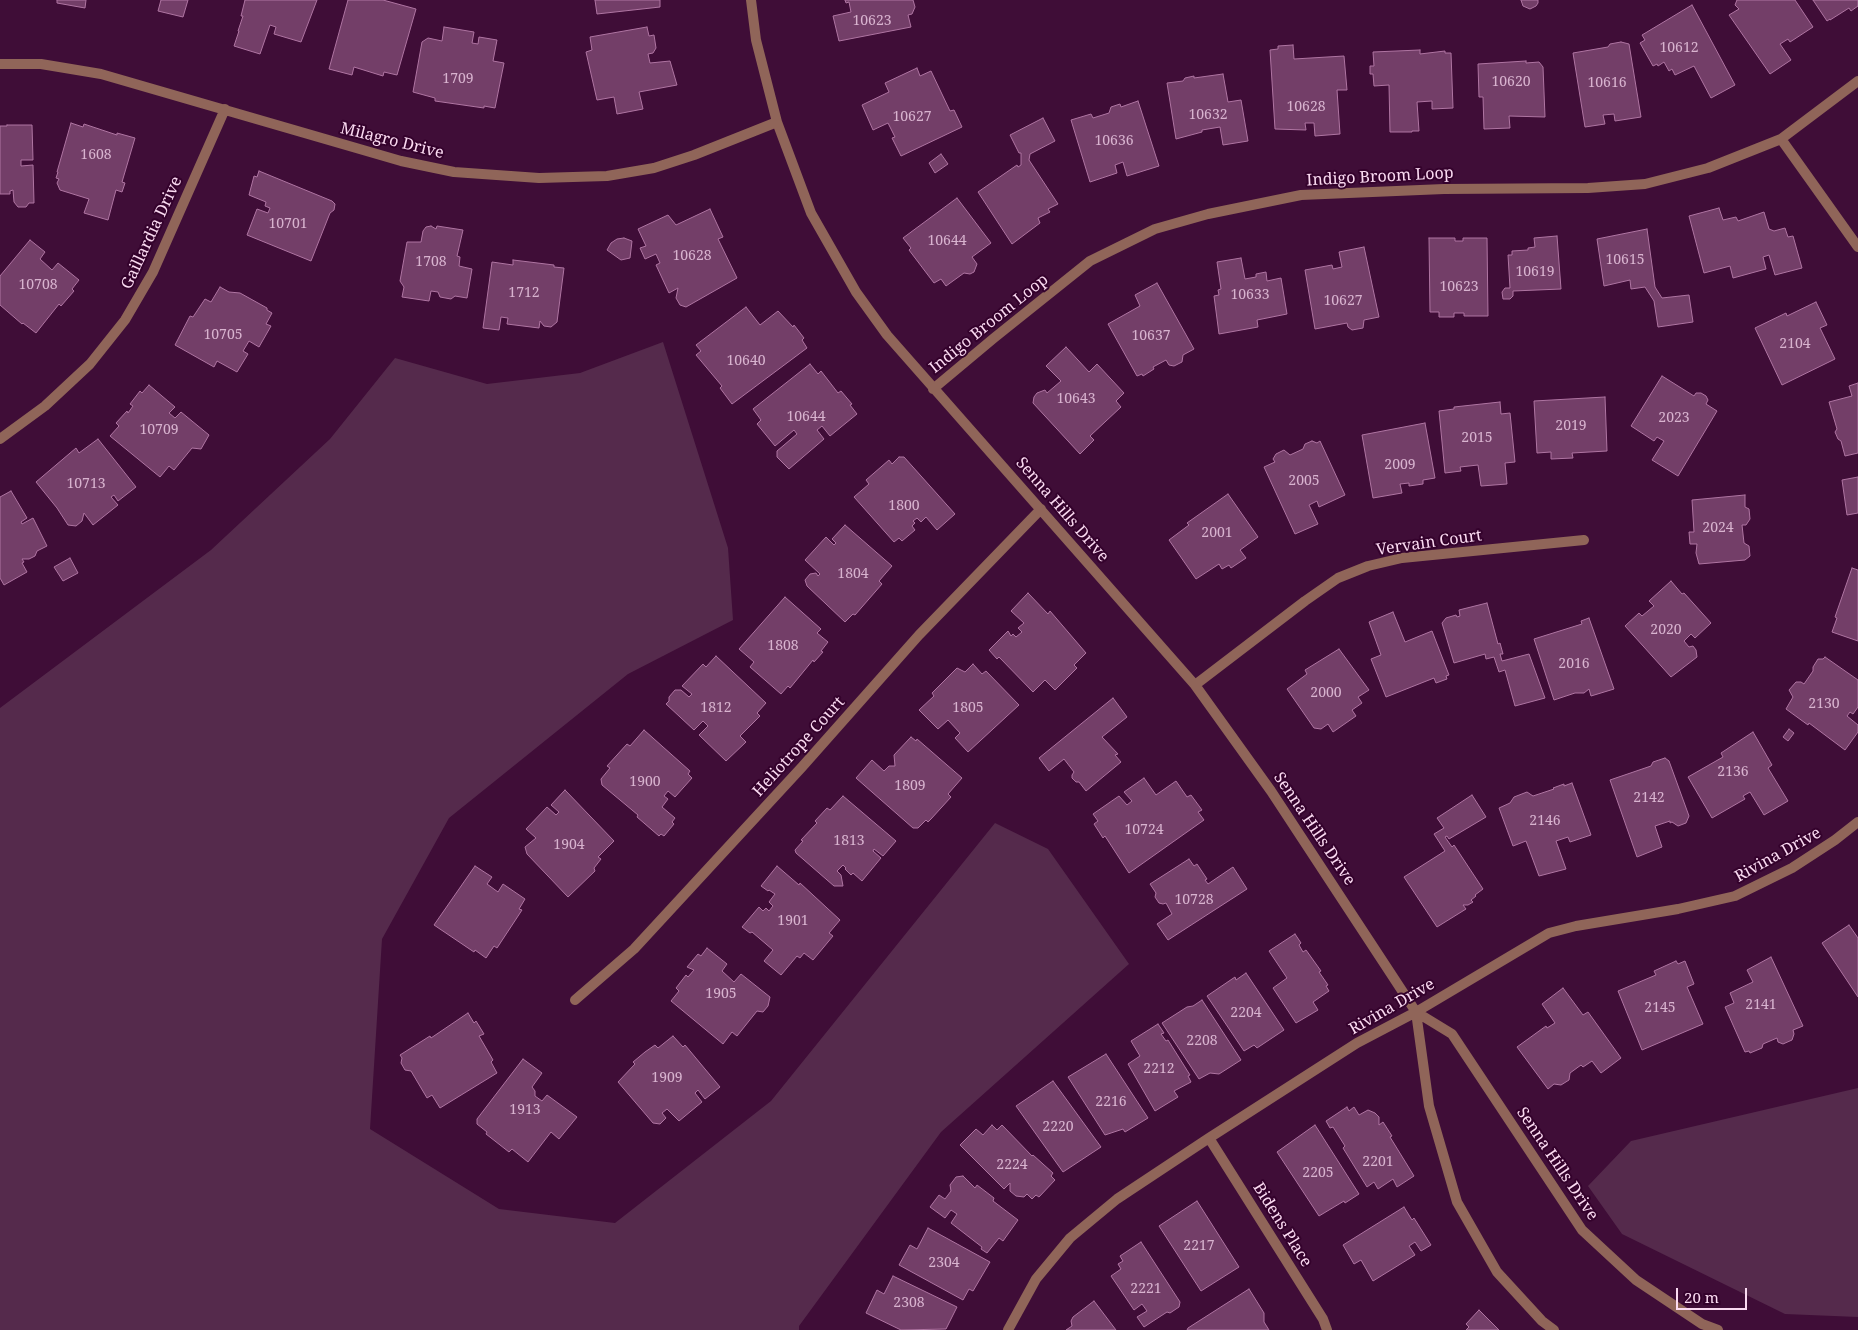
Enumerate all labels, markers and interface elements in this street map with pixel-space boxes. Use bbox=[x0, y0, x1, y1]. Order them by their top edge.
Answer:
house number: 10623 bbox=[852, 13, 892, 29]
house number: 10612 bbox=[1659, 40, 1699, 56]
house number: 1709 bbox=[442, 71, 474, 87]
house number: 10620 bbox=[1491, 74, 1531, 90]
house number: 10616 bbox=[1587, 75, 1627, 91]
house number: 10628 bbox=[1286, 99, 1326, 115]
house number: 10632 bbox=[1188, 107, 1228, 123]
house number: 10627 bbox=[892, 109, 932, 125]
street label: Milagro Drive bbox=[338, 119, 446, 163]
house number: 10636 bbox=[1094, 133, 1134, 149]
house number: 1608 bbox=[80, 147, 112, 163]
street label: Indigo Broom Loop bbox=[1306, 164, 1454, 190]
street label: Gaillardia Drive bbox=[117, 174, 187, 292]
house number: 10701 bbox=[268, 216, 308, 232]
house number: 10644 bbox=[927, 233, 967, 249]
house number: 10628 bbox=[672, 248, 712, 264]
house number: 10615 bbox=[1605, 252, 1645, 268]
house number: 1708 bbox=[415, 254, 447, 270]
house number: 10619 bbox=[1515, 264, 1555, 280]
street label: Indigo Broom Loop bbox=[926, 270, 1052, 378]
house number: 10708 bbox=[18, 277, 58, 293]
house number: 10623 bbox=[1439, 279, 1479, 295]
house number: 1712 bbox=[508, 285, 540, 301]
house number: 10633 bbox=[1230, 287, 1270, 303]
house number: 10627 bbox=[1323, 293, 1363, 309]
house number: 10705 bbox=[203, 327, 243, 343]
house number: 10637 bbox=[1131, 328, 1171, 344]
house number: 2104 bbox=[1779, 336, 1811, 352]
house number: 10640 bbox=[726, 353, 766, 369]
house number: 10643 bbox=[1056, 391, 1096, 407]
house number: 10644 bbox=[786, 409, 826, 425]
house number: 2023 bbox=[1658, 410, 1690, 426]
house number: 2019 bbox=[1555, 418, 1587, 434]
house number: 10709 bbox=[139, 422, 179, 438]
house number: 2015 bbox=[1461, 430, 1493, 446]
street label: Senna Hills Drive bbox=[1011, 454, 1113, 566]
house number: 2009 bbox=[1384, 457, 1416, 473]
house number: 2005 bbox=[1288, 473, 1320, 489]
house number: 10713 bbox=[66, 476, 106, 492]
house number: 1800 bbox=[888, 498, 920, 514]
house number: 2024 bbox=[1702, 520, 1734, 536]
house number: 2001 bbox=[1201, 525, 1233, 541]
street label: Vervain Court bbox=[1375, 526, 1483, 560]
house number: 1804 bbox=[837, 566, 869, 582]
house number: 2020 bbox=[1650, 622, 1682, 638]
house number: 1808 bbox=[767, 638, 799, 654]
house number: 2016 bbox=[1558, 656, 1590, 672]
house number: 2000 bbox=[1310, 685, 1342, 701]
street label: Heliotrope Court bbox=[749, 693, 849, 801]
house number: 2130 bbox=[1808, 696, 1840, 712]
house number: 1812 bbox=[700, 700, 732, 716]
house number: 1805 bbox=[952, 700, 984, 716]
house number: 2136 bbox=[1717, 764, 1749, 780]
street label: Senna Hills Drive bbox=[1269, 769, 1359, 889]
house number: 1900 bbox=[629, 774, 661, 790]
house number: 1809 bbox=[894, 778, 926, 794]
house number: 2142 bbox=[1633, 790, 1665, 806]
house number: 2146 bbox=[1529, 813, 1561, 829]
house number: 10724 bbox=[1124, 822, 1164, 838]
street label: Rivina Drive bbox=[1732, 823, 1824, 887]
house number: 1813 bbox=[833, 833, 865, 849]
house number: 1904 bbox=[553, 837, 585, 853]
house number: 10728 bbox=[1174, 892, 1214, 908]
house number: 1901 bbox=[777, 913, 809, 929]
street label: Rivina Drive bbox=[1346, 975, 1438, 1039]
house number: 1905 bbox=[705, 986, 737, 1002]
house number: 2141 bbox=[1745, 997, 1777, 1013]
house number: 2145 bbox=[1644, 1000, 1676, 1016]
house number: 2204 bbox=[1230, 1005, 1262, 1021]
house number: 2208 bbox=[1186, 1033, 1218, 1049]
house number: 2212 bbox=[1143, 1061, 1175, 1077]
house number: 1909 bbox=[651, 1070, 683, 1086]
house number: 2216 bbox=[1095, 1094, 1127, 1110]
house number: 1913 bbox=[509, 1102, 541, 1118]
street label: Senna Hills Drive bbox=[1512, 1104, 1602, 1224]
house number: 2220 bbox=[1042, 1119, 1074, 1135]
house number: 2201 bbox=[1362, 1154, 1394, 1170]
house number: 2224 bbox=[996, 1157, 1028, 1173]
house number: 2205 bbox=[1302, 1165, 1334, 1181]
street label: Bidens Place bbox=[1248, 1179, 1316, 1271]
house number: 2217 bbox=[1183, 1238, 1215, 1254]
house number: 2304 bbox=[928, 1255, 960, 1271]
scale bar bbox=[1678, 1278, 1749, 1310]
house number: 2221 bbox=[1130, 1281, 1162, 1297]
text: 20 m bbox=[1684, 1287, 1719, 1307]
house number: 2308 bbox=[893, 1295, 925, 1311]

